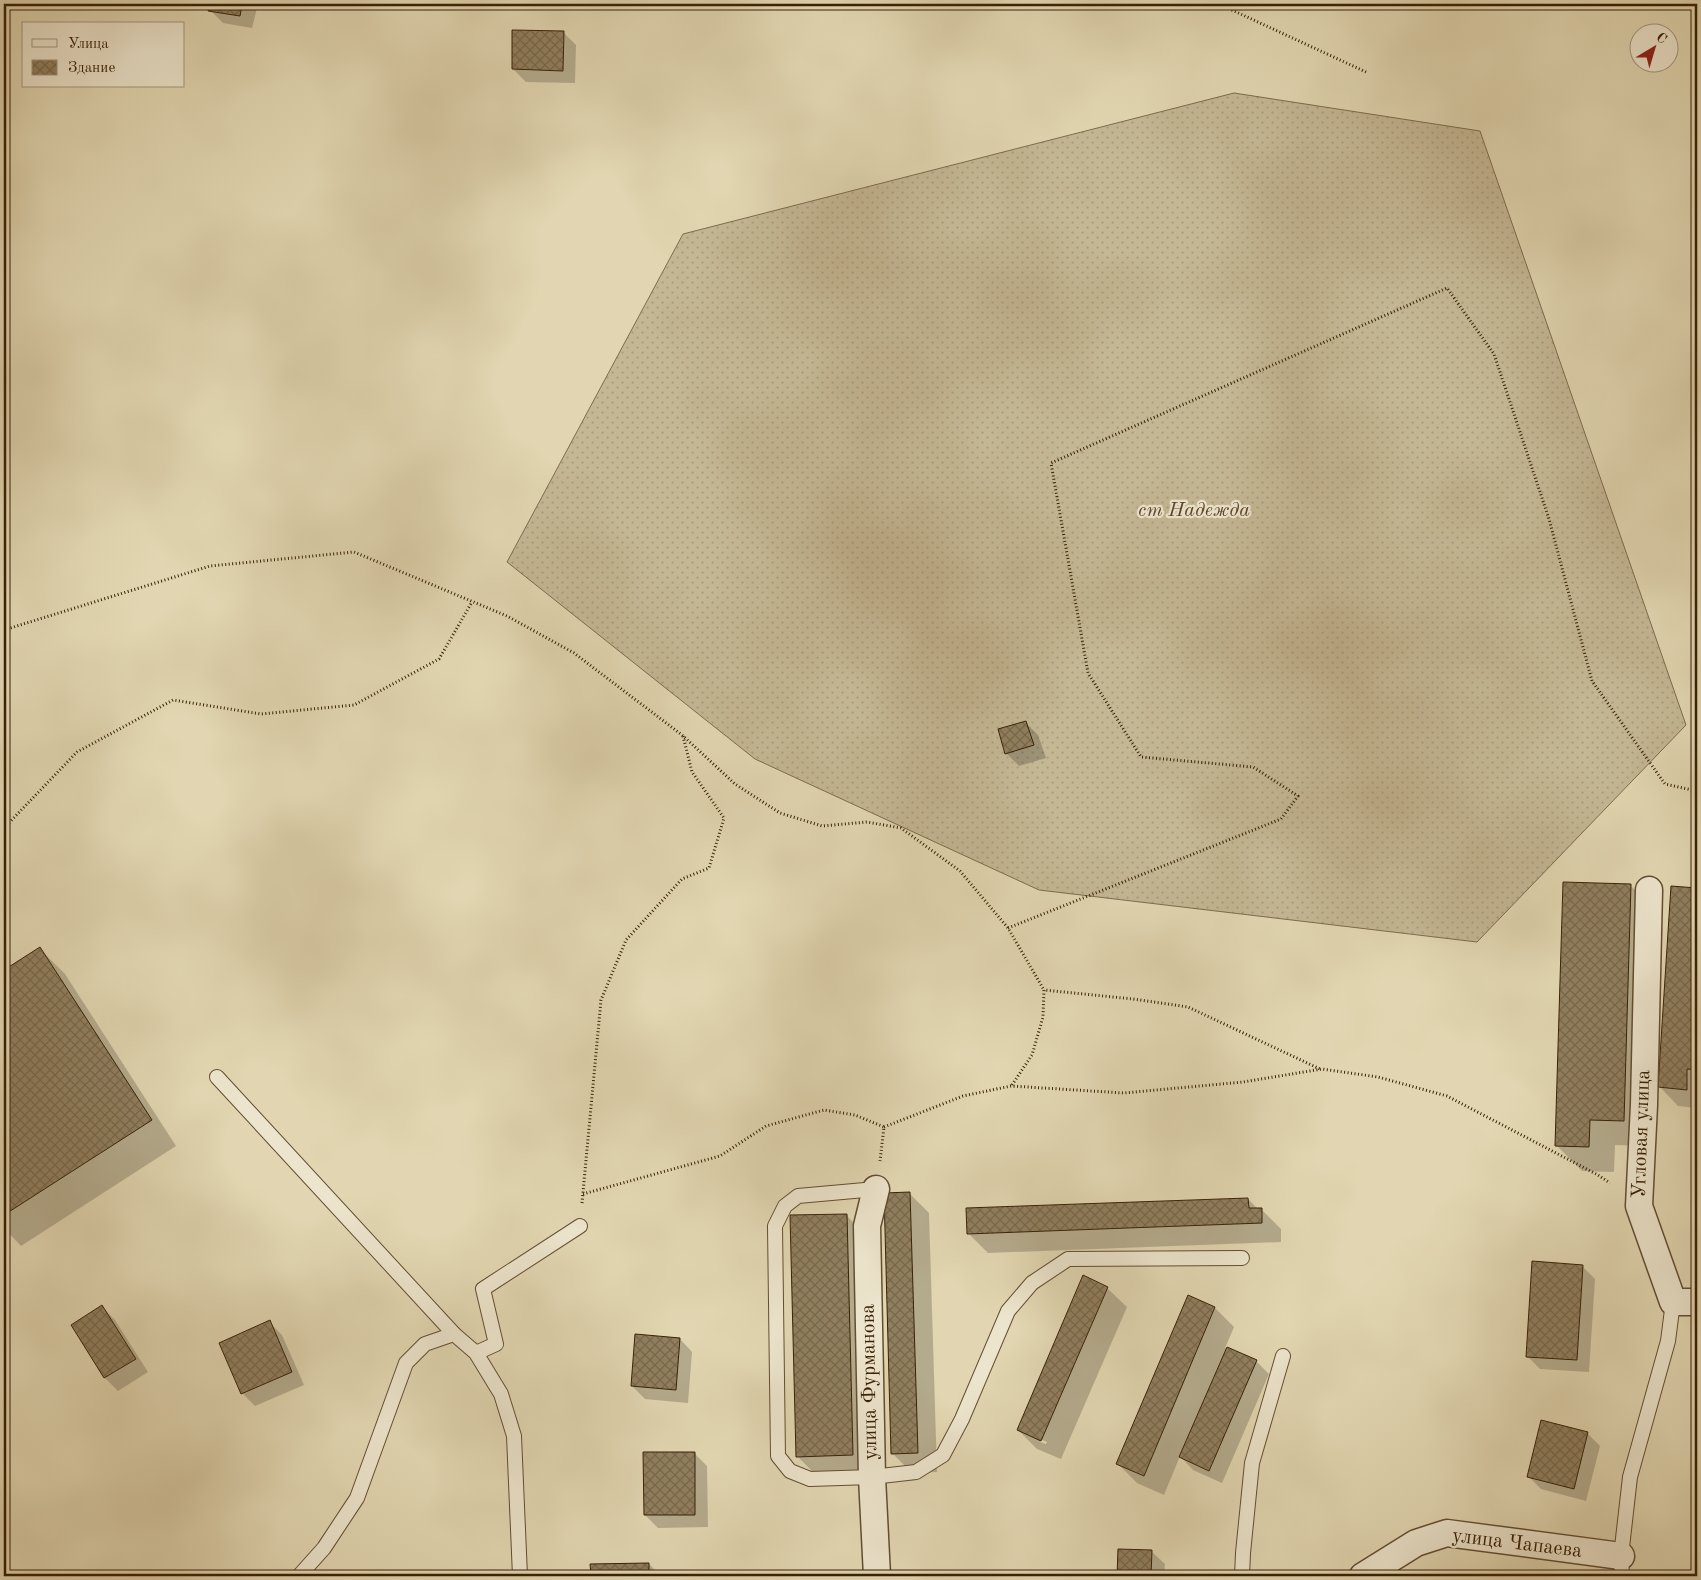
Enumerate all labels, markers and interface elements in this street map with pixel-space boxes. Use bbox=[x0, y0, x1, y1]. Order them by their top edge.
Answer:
legend bbox=[22, 22, 185, 88]
north arrow bbox=[1628, 22, 1678, 72]
text: С bbox=[1653, 30, 1669, 47]
text: Улица bbox=[68, 37, 109, 52]
text: Здание bbox=[68, 61, 115, 76]
park label: ст Надежда bbox=[1138, 501, 1250, 521]
street label: Угловая улица bbox=[1630, 1069, 1654, 1199]
street label: улица Фурманова bbox=[859, 1304, 881, 1460]
street label: улица Чапаева bbox=[1451, 1526, 1583, 1562]

